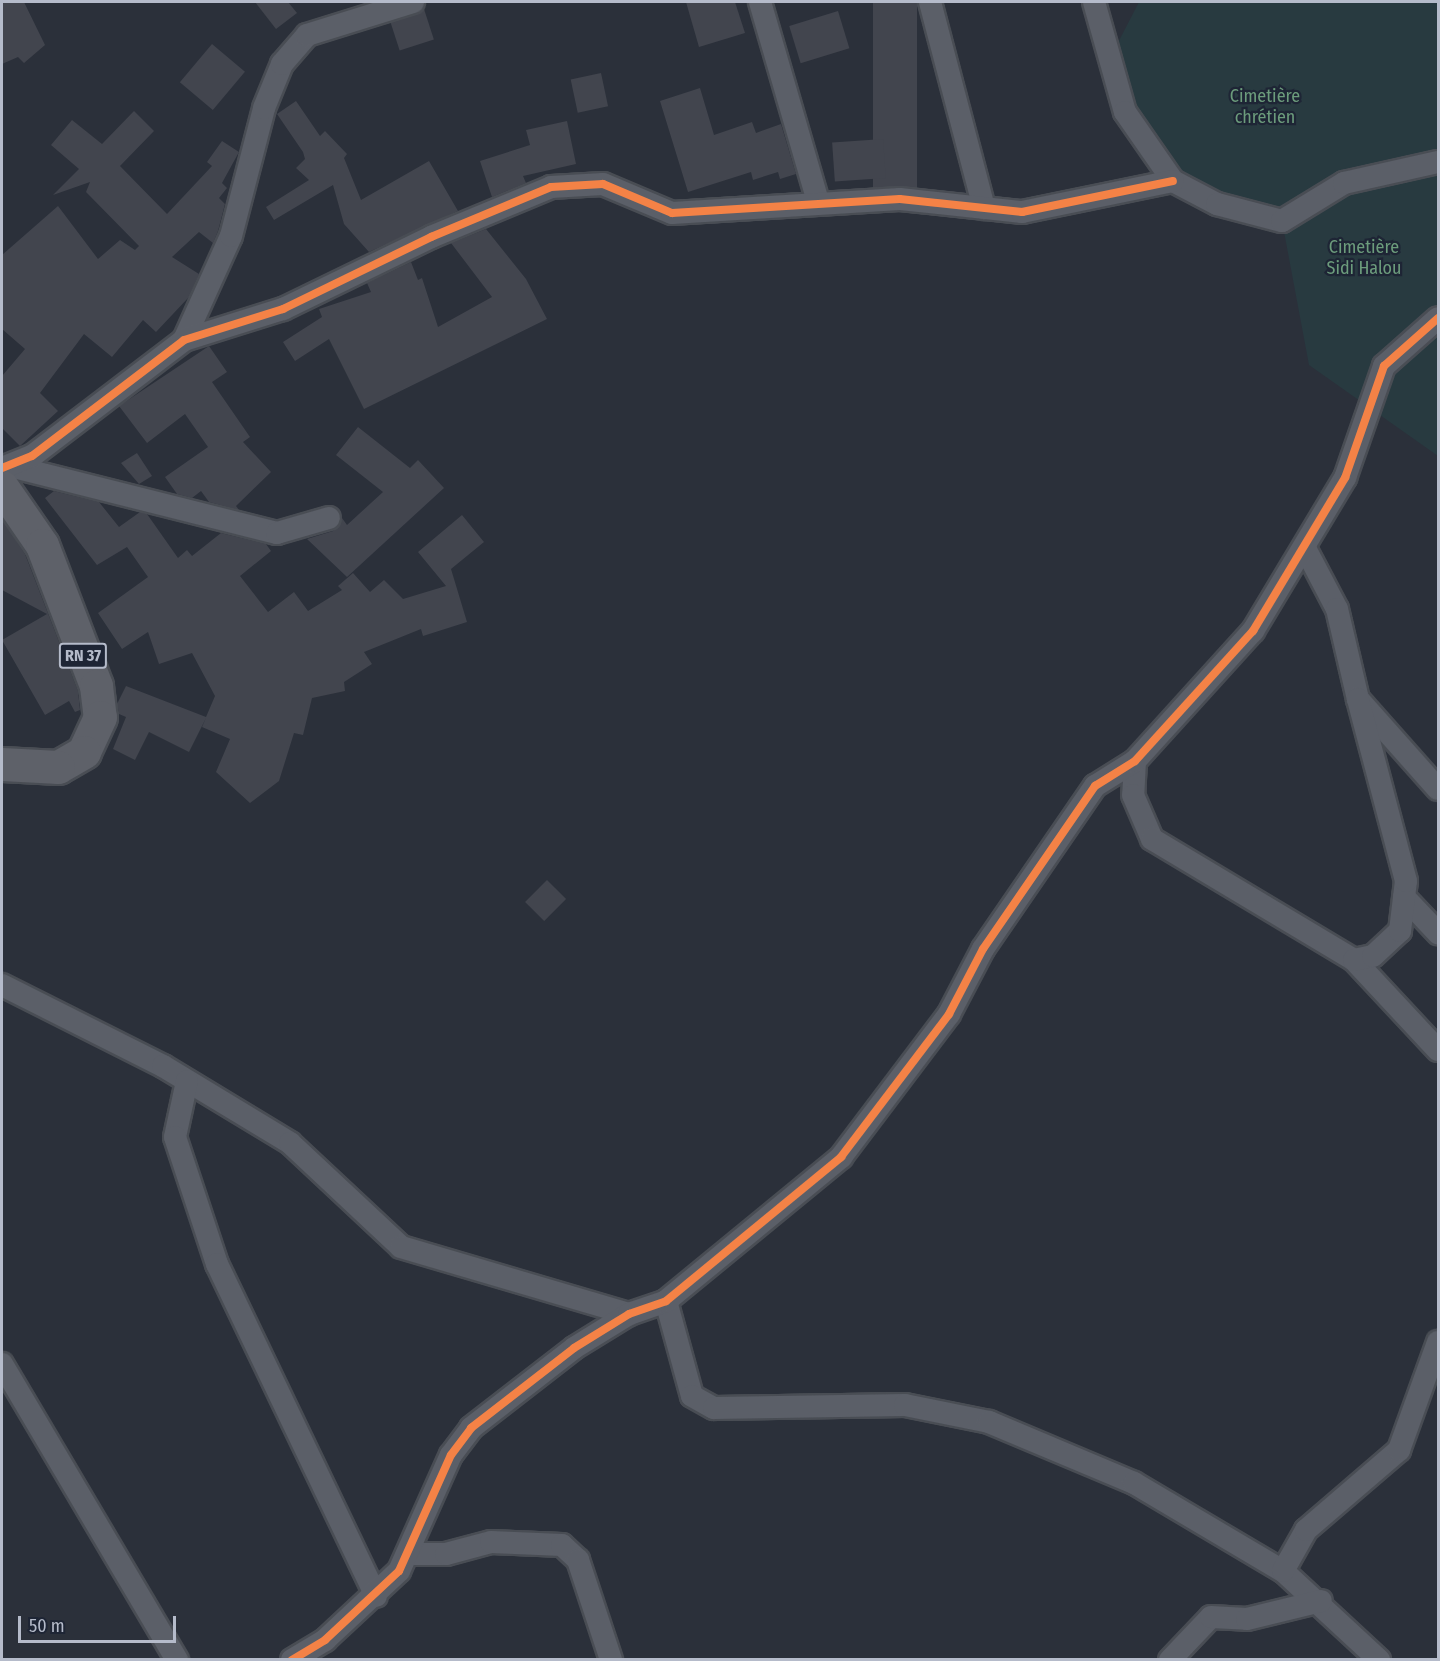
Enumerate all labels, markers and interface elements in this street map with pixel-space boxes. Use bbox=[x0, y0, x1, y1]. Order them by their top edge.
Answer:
park label: Cimetière chrétien bbox=[1230, 86, 1300, 128]
park label: Cimetière Sidi Halou bbox=[1327, 237, 1401, 280]
road number: RN 37 bbox=[58, 643, 109, 669]
scale bar bbox=[21, 1604, 178, 1642]
text: 50 m bbox=[29, 1615, 65, 1637]

